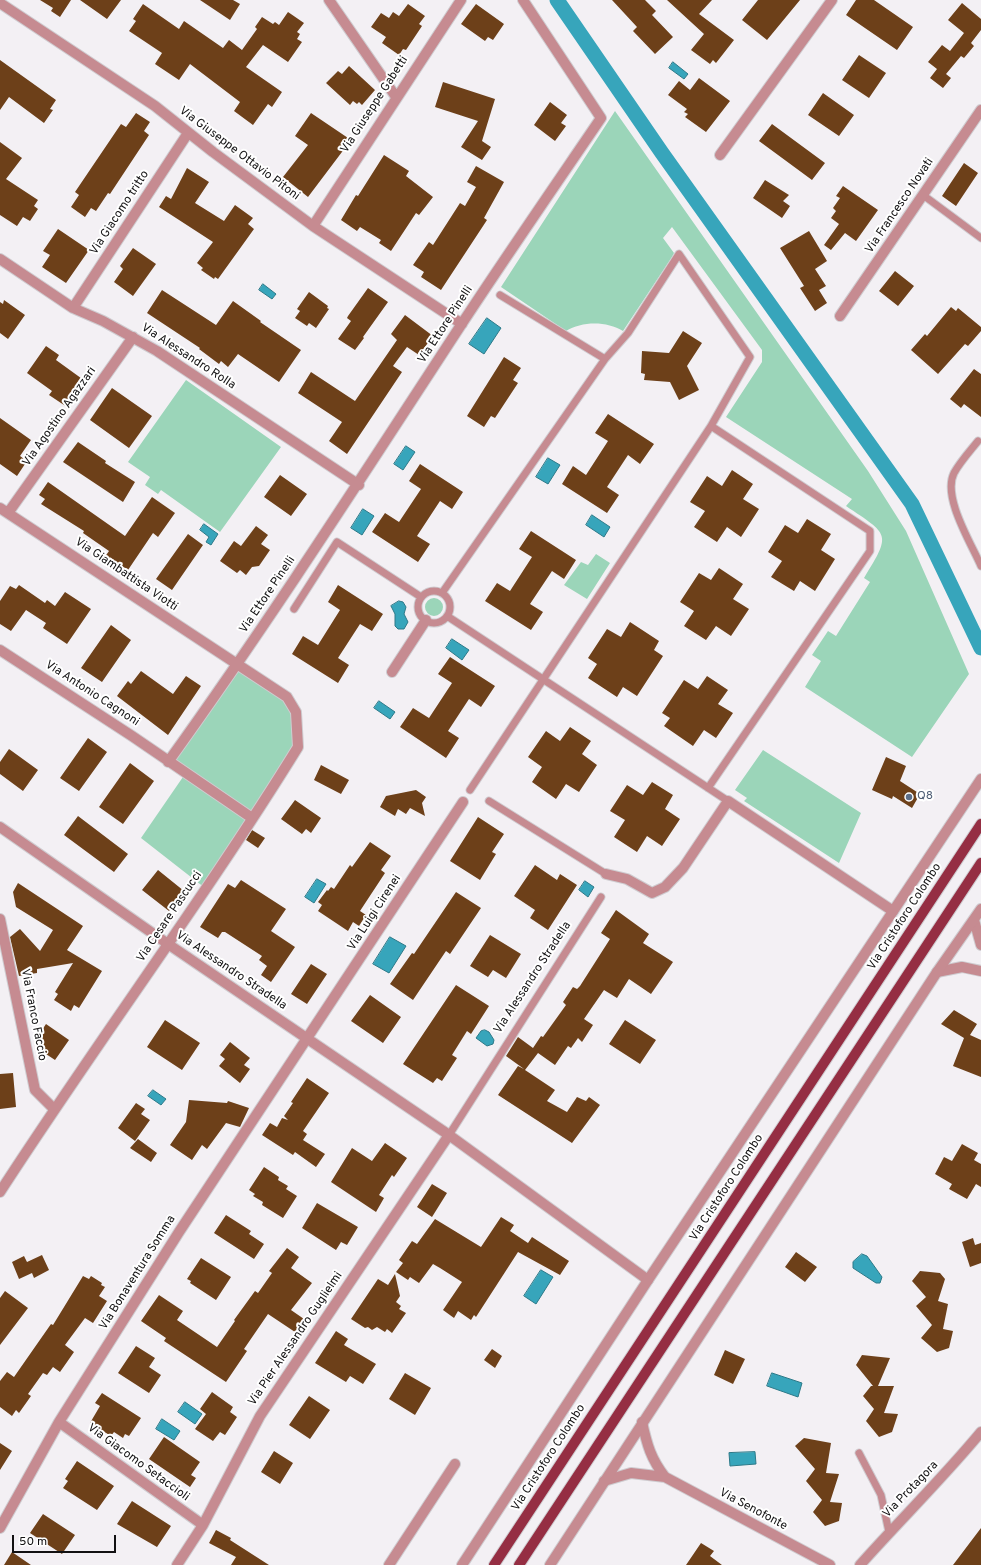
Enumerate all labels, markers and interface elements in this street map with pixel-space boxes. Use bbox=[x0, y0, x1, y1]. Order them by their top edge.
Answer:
street label: Via Giuseppe Gabetti bbox=[338, 54, 412, 156]
street label: Via Giuseppe Ottavio Pitoni bbox=[176, 104, 302, 204]
street label: Via Francesco Novati bbox=[863, 156, 937, 256]
street label: Via Giacomo tritto bbox=[87, 168, 153, 258]
street label: Via Ettore Pinelli bbox=[416, 284, 476, 366]
street label: Via Alessandro Rolla bbox=[138, 321, 238, 393]
street label: Via Agostino Agazzari bbox=[20, 365, 100, 469]
street label: Via Giambattista Viotti bbox=[72, 535, 180, 615]
street label: Via Ettore Pinelli bbox=[237, 554, 299, 636]
street label: Via Antonio Cagnoni bbox=[42, 658, 142, 730]
place label: Q8 bbox=[917, 790, 933, 804]
marker: Q8 bbox=[904, 792, 914, 802]
street label: Via Cristoforo Colombo bbox=[865, 861, 945, 973]
street label: Via Cesare Pascucci bbox=[134, 869, 206, 965]
street label: Via Luigi Cirenei bbox=[345, 872, 405, 954]
street label: Via Alessandro Stradella bbox=[491, 919, 575, 1037]
street label: Via Alessandro Stradella bbox=[173, 929, 289, 1013]
street label: Via Franco Faccio bbox=[17, 968, 49, 1062]
street label: Via Cristoforo Colombo bbox=[687, 1132, 767, 1244]
street label: Via Bonaventura Somma bbox=[97, 1213, 179, 1333]
street label: Via Pier Alessandro Guglielmi bbox=[246, 1269, 346, 1409]
street label: Via Cristoforo Colombo bbox=[509, 1402, 589, 1514]
street label: Via Giacomo Setaccioli bbox=[84, 1421, 192, 1505]
street label: Via Protagora bbox=[880, 1459, 942, 1521]
street label: Via Senofonte bbox=[717, 1486, 789, 1534]
scale bar bbox=[14, 1527, 118, 1553]
text: 50 m bbox=[19, 1534, 47, 1550]

